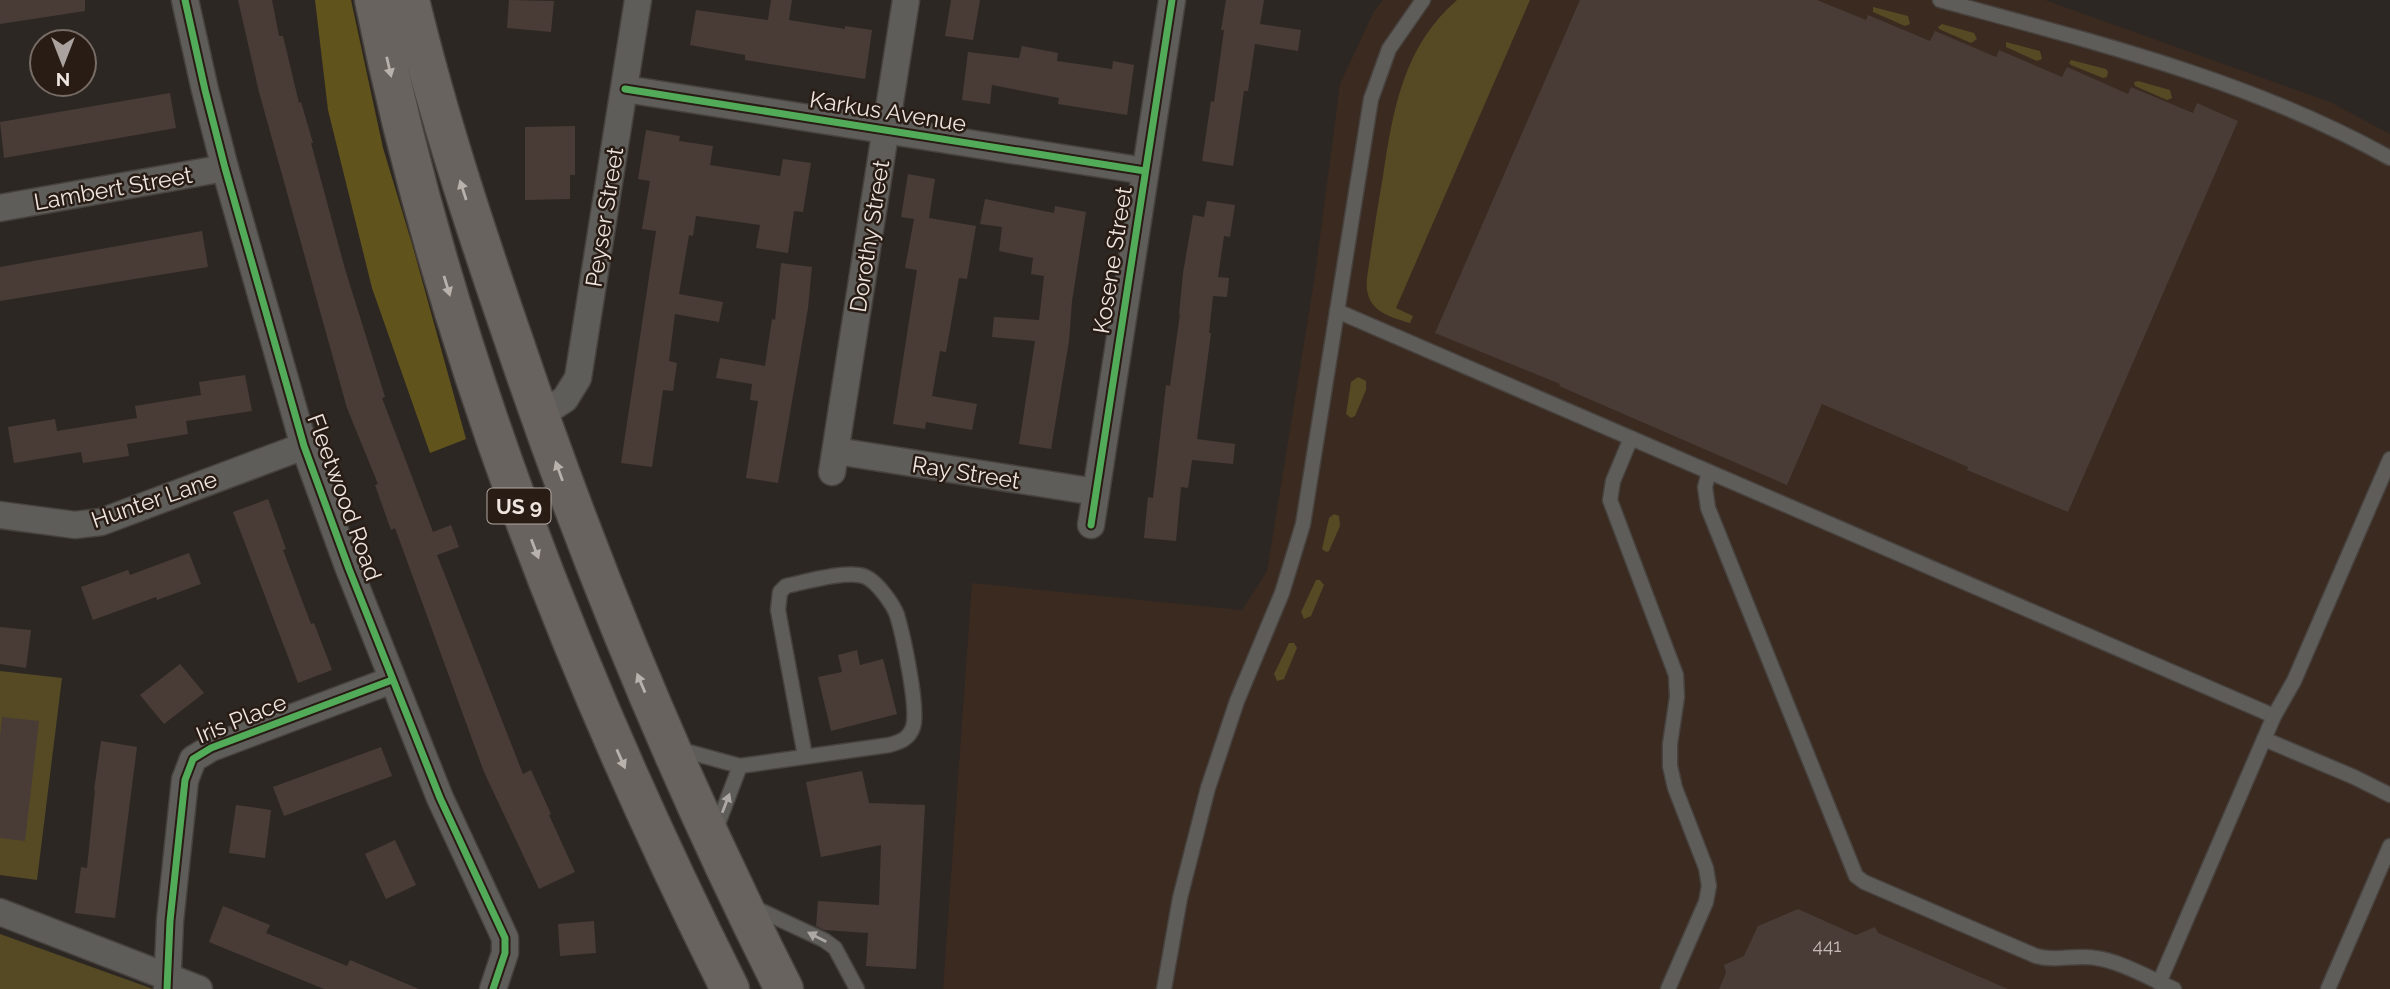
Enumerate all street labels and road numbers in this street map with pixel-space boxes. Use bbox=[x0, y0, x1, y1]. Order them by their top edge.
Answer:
street label: Karkus Avenue bbox=[808, 85, 968, 137]
street label: Peyser Street bbox=[580, 145, 628, 289]
street label: Dorothy Street bbox=[844, 158, 894, 314]
street label: Lambert Street bbox=[32, 161, 195, 215]
street label: Kosene Street bbox=[1087, 184, 1137, 336]
street label: Fleetwood Road bbox=[302, 410, 388, 584]
street label: Ray Street bbox=[910, 450, 1022, 494]
street label: Hunter Lane bbox=[88, 465, 220, 533]
road number: US 9 bbox=[488, 489, 550, 524]
street label: Iris Place bbox=[192, 688, 290, 748]

